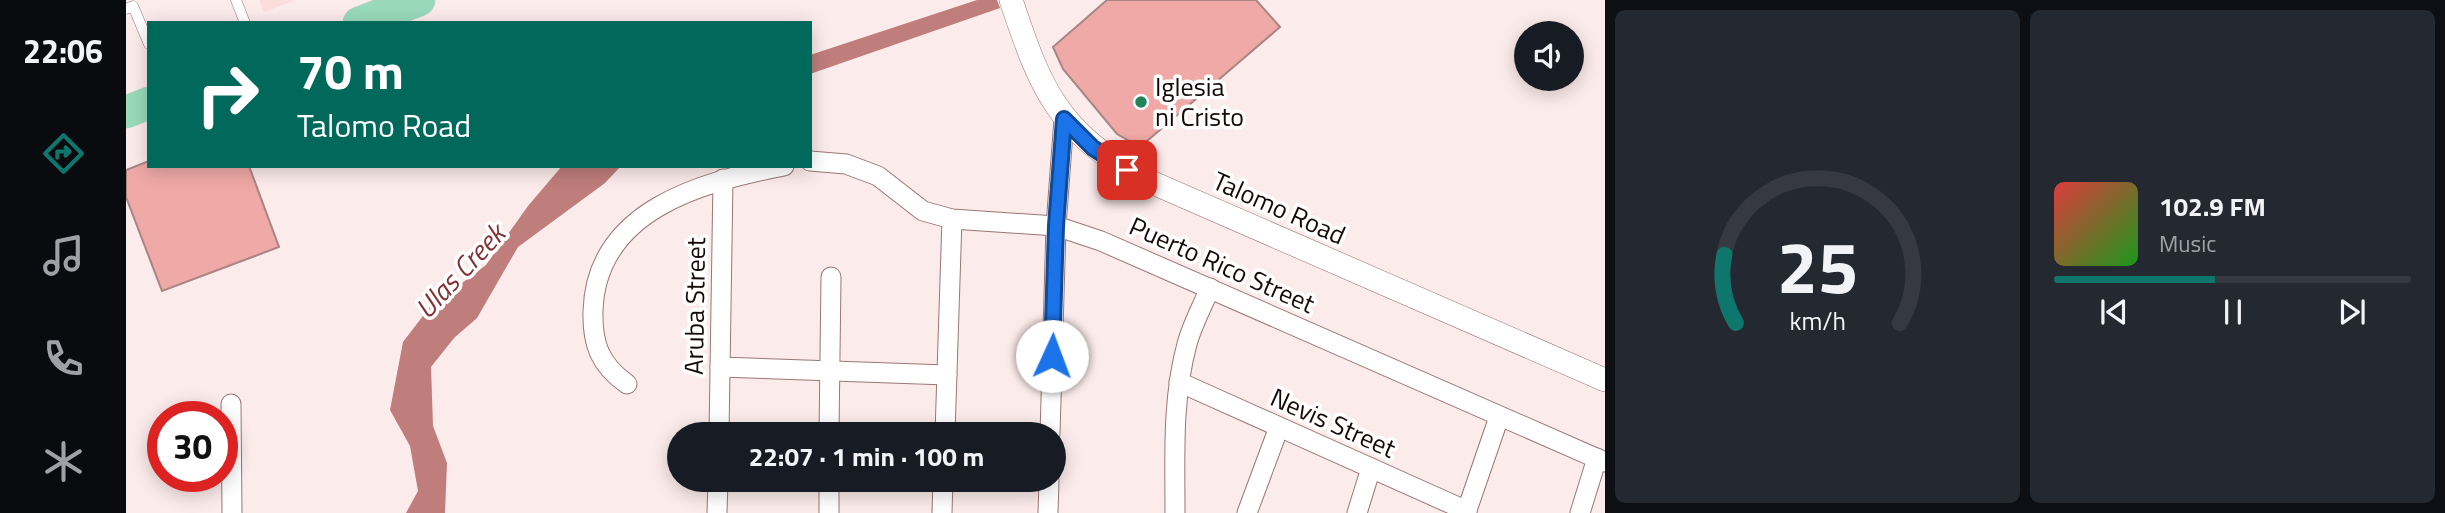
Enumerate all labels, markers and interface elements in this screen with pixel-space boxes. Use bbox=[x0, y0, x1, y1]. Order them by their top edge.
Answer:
map controls bbox=[1514, 21, 1584, 91]
button: sound bbox=[1514, 21, 1584, 91]
text: 22:06 bbox=[23, 27, 103, 75]
text: 70 m bbox=[297, 33, 404, 108]
icon: right bbox=[182, 49, 273, 140]
place label: Iglesia ni Cristo bbox=[1155, 67, 1244, 136]
marker: Iglesia ni Cristo bbox=[1133, 94, 1149, 110]
text: Talomo Road bbox=[297, 101, 471, 149]
icon: directions bbox=[39, 129, 88, 178]
pin bbox=[1097, 140, 1157, 200]
icon: arrive bbox=[1108, 151, 1146, 189]
street label: Talomo Road bbox=[1207, 161, 1352, 254]
text: 102.9 FM bbox=[2159, 187, 2266, 226]
street label: Puerto Rico Street bbox=[1123, 206, 1321, 323]
water label: Ulas Creek bbox=[404, 211, 517, 328]
text: 25 bbox=[1777, 211, 1858, 321]
text: Music bbox=[2159, 226, 2216, 261]
icon: music bbox=[39, 231, 88, 280]
street label: Aruba Street bbox=[674, 237, 715, 375]
icon: previous bbox=[2095, 293, 2133, 331]
icon: pause bbox=[2214, 293, 2252, 331]
icon: next bbox=[2333, 293, 2371, 331]
text: km/h bbox=[1789, 301, 1846, 339]
position arrow bbox=[1015, 319, 1089, 393]
icon: phone bbox=[39, 334, 88, 383]
street label: Nevis Street bbox=[1264, 378, 1402, 467]
speed limit sign: 30 bbox=[147, 401, 238, 492]
icon: climate bbox=[39, 437, 88, 486]
text: 22:07 · 1 min · 100 m bbox=[749, 437, 984, 476]

